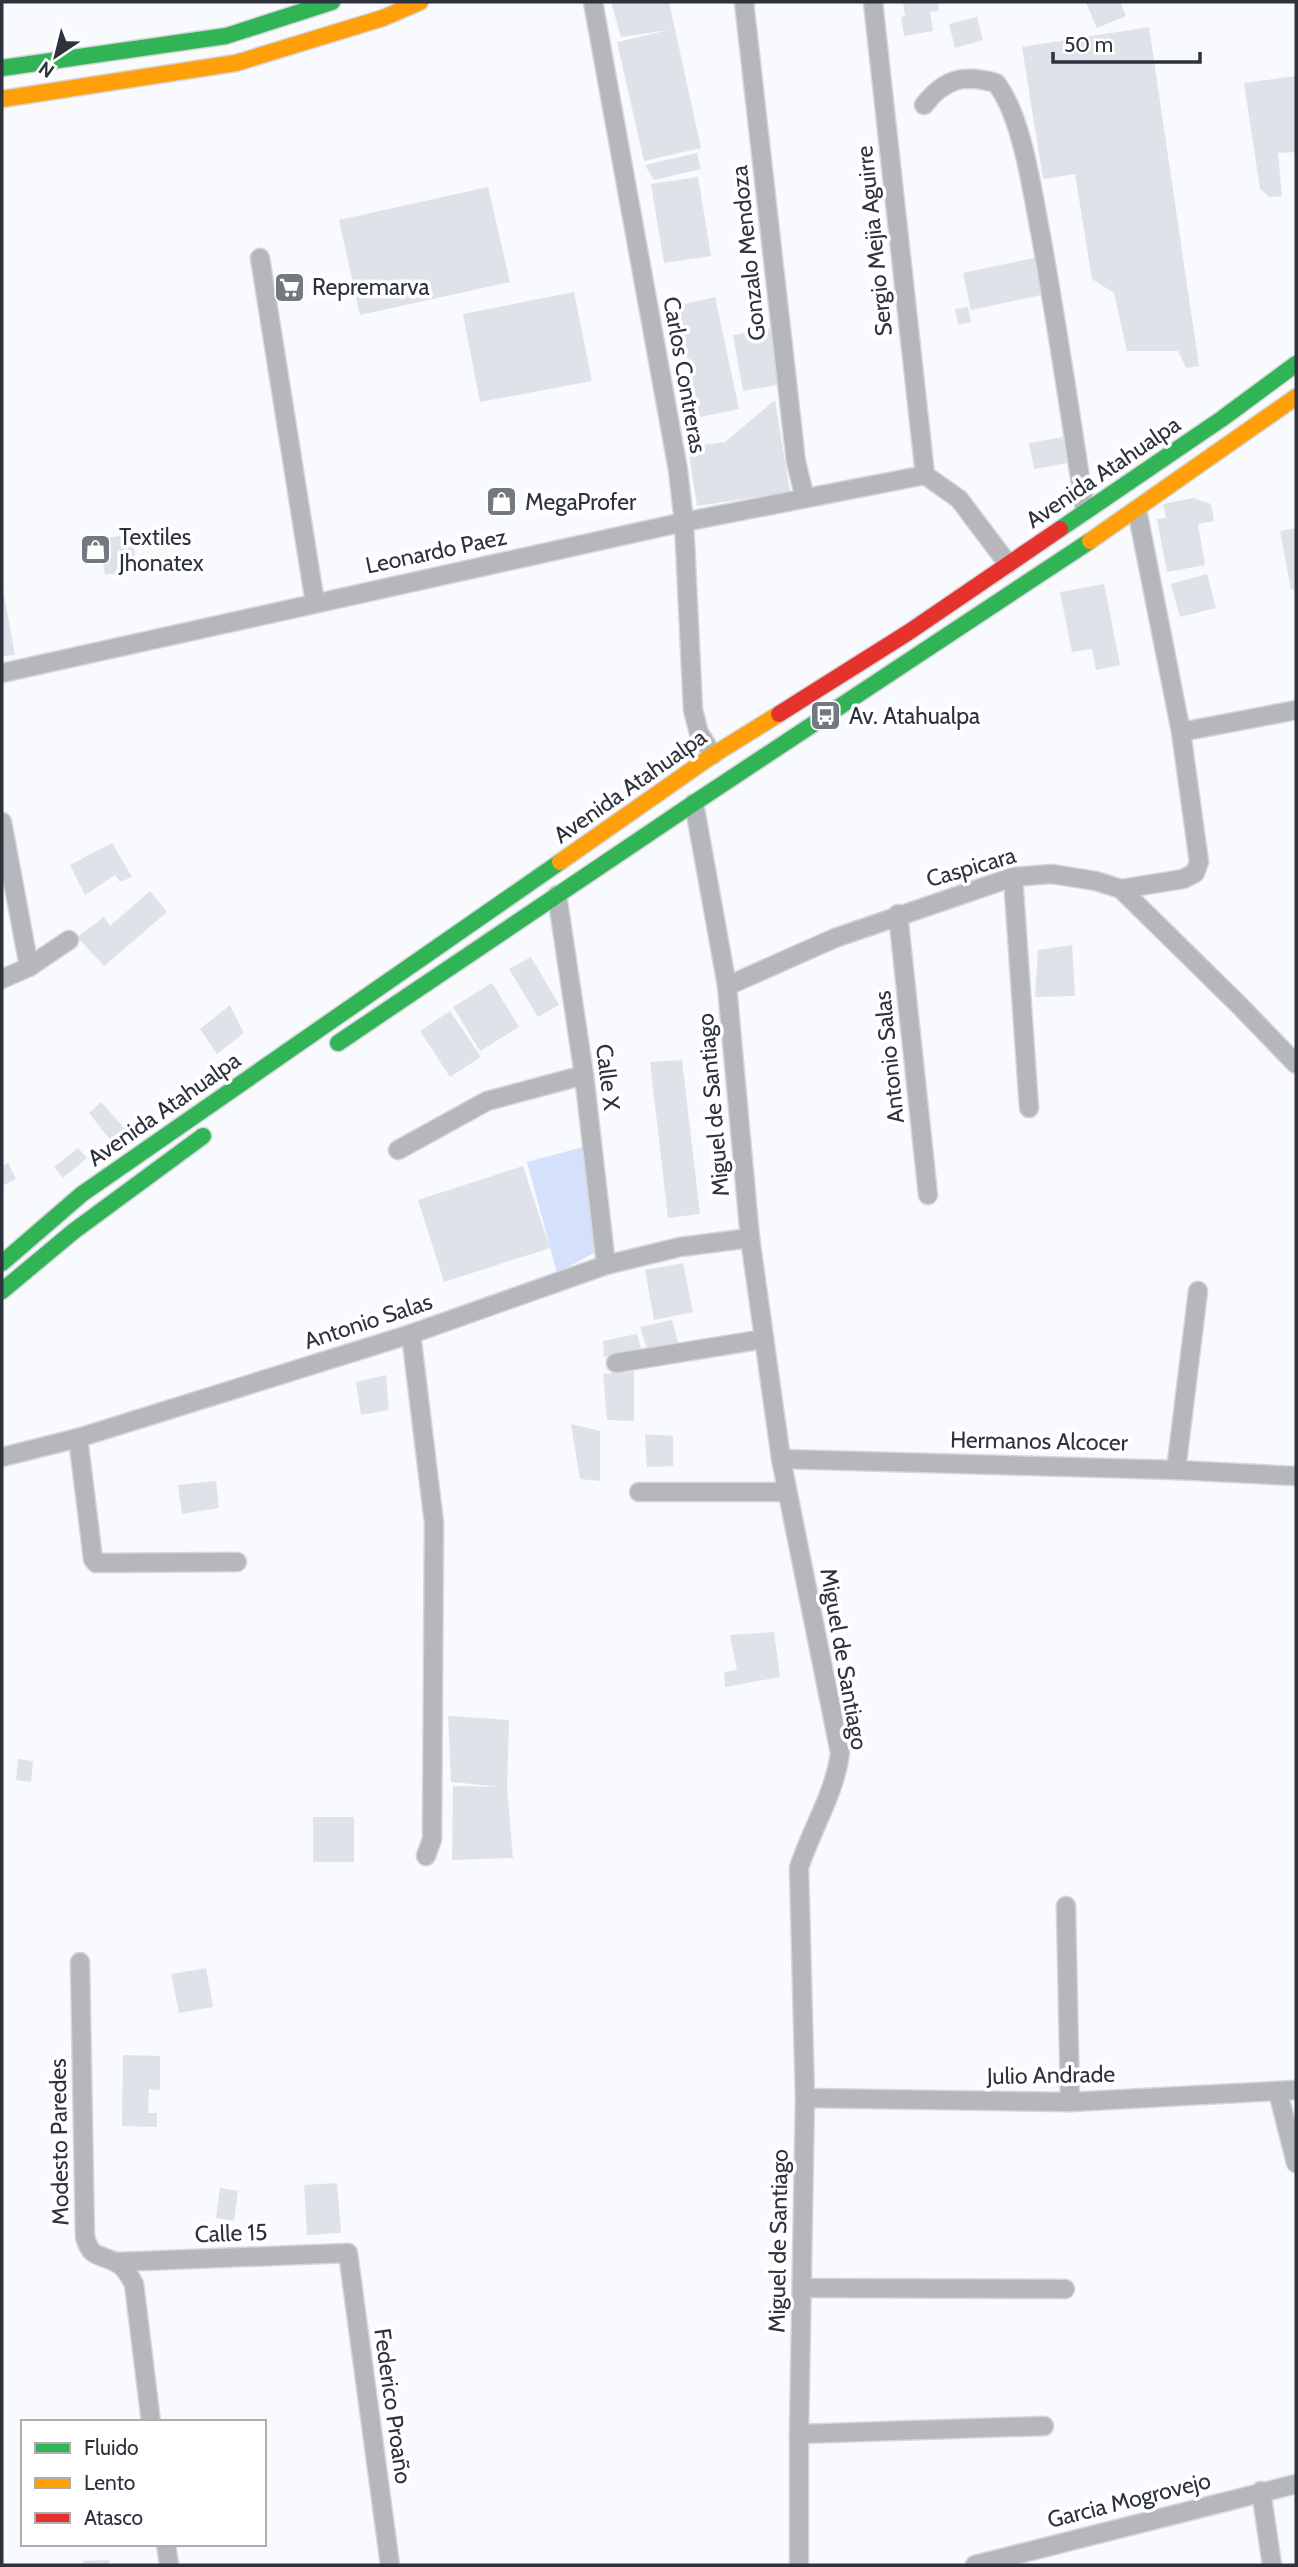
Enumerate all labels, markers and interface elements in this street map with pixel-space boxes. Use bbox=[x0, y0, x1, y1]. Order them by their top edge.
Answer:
north arrow bbox=[21, 21, 91, 91]
scale bar bbox=[1053, 21, 1200, 65]
text: 50 m bbox=[1064, 32, 1113, 57]
text: N bbox=[34, 56, 59, 83]
street label: Sergio Mejia Aguirre bbox=[850, 144, 898, 338]
street label: Gonzalo Mendoza bbox=[725, 164, 771, 342]
supermarket icon: Repremarva bbox=[272, 270, 306, 304]
place label: Repremarva bbox=[312, 273, 429, 301]
street label: Carlos Contreras bbox=[657, 295, 713, 455]
street label: Avenida Atahualpa bbox=[1020, 410, 1186, 534]
shop icon: MegaProfer bbox=[485, 485, 519, 519]
place label: MegaProfer bbox=[525, 488, 637, 516]
street label: Leonardo Paez bbox=[363, 522, 509, 580]
place label: Textiles Jhonatex bbox=[118, 523, 204, 577]
shop icon: Textiles Jhonatex bbox=[79, 533, 113, 567]
bus stop icon: Av. Atahualpa bbox=[809, 699, 843, 733]
place label: Av. Atahualpa bbox=[849, 702, 980, 730]
street label: Avenida Atahualpa bbox=[548, 723, 712, 849]
street label: Caspicara bbox=[923, 841, 1019, 893]
street label: Antonio Salas bbox=[868, 989, 910, 1125]
street label: Miguel de Santiago bbox=[691, 1012, 735, 1198]
street label: Calle X bbox=[590, 1042, 626, 1112]
street label: Avenida Atahualpa bbox=[82, 1046, 246, 1172]
street label: Antonio Salas bbox=[300, 1287, 436, 1355]
street label: Hermanos Alcocer bbox=[950, 1425, 1129, 1457]
street label: Miguel de Santiago bbox=[814, 1566, 874, 1752]
street label: Modesto Paredes bbox=[44, 2058, 74, 2226]
street label: Julio Andrade bbox=[986, 2060, 1116, 2090]
street label: Miguel de Santiago bbox=[762, 2149, 794, 2333]
street label: Calle 15 bbox=[194, 2218, 268, 2248]
street label: Federico Proaño bbox=[368, 2326, 418, 2486]
legend bbox=[21, 2420, 266, 2546]
text: Fluido bbox=[84, 2435, 139, 2460]
street label: Garcia Mogrovejo bbox=[1044, 2466, 1214, 2534]
text: Lento bbox=[84, 2470, 135, 2495]
text: Atasco bbox=[84, 2505, 143, 2530]

